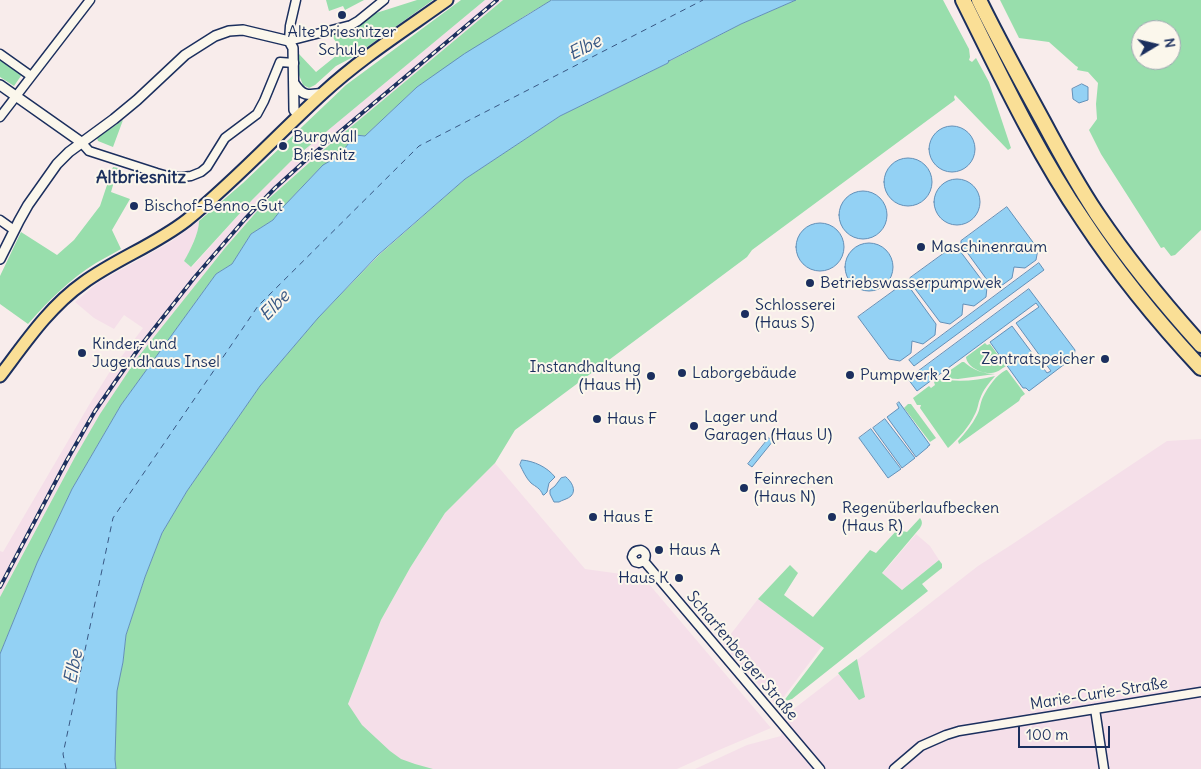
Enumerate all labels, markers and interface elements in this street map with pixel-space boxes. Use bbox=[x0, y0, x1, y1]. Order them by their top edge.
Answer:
marker: Alte Briesnitzer Schule bbox=[336, 9, 348, 21]
north arrow bbox=[1131, 20, 1181, 70]
place label: Alte Briesnitzer Schule bbox=[288, 22, 396, 60]
water label: Elbe bbox=[565, 31, 605, 65]
text: N bbox=[1160, 37, 1179, 49]
place label: Burgwall Briesnitz bbox=[293, 127, 357, 165]
marker: Burgwall Briesnitz bbox=[277, 140, 289, 152]
district label: Altbriesnitz bbox=[96, 167, 186, 189]
place label: Bischof-Benno-Gut bbox=[144, 196, 283, 216]
marker: Bischof-Benno-Gut bbox=[128, 200, 140, 212]
place label: Maschinenraum bbox=[931, 237, 1047, 257]
marker: Maschinenraum bbox=[915, 241, 927, 253]
place label: Betriebswasserpumpwek bbox=[820, 273, 1002, 293]
marker: Betriebswasserpumpwek bbox=[804, 277, 816, 289]
water label: Elbe bbox=[255, 286, 295, 326]
place label: Schlosserei (Haus S) bbox=[755, 295, 835, 333]
marker: Schlosserei (Haus S) bbox=[739, 308, 751, 320]
place label: Kinder- und Jugendhaus Insel bbox=[92, 334, 220, 372]
marker: Kinder- und Jugendhaus Insel bbox=[76, 347, 88, 359]
place label: Zentratspeicher bbox=[981, 349, 1095, 369]
marker: Zentratspeicher bbox=[1099, 353, 1111, 365]
place label: Instandhaltung (Haus H) bbox=[530, 357, 641, 395]
place label: Laborgebäude bbox=[692, 363, 797, 383]
place label: Pumpwerk 2 bbox=[860, 365, 951, 385]
marker: Laborgebäude bbox=[676, 367, 688, 379]
marker: Pumpwerk 2 bbox=[844, 369, 856, 381]
marker: Instandhaltung (Haus H) bbox=[645, 370, 657, 382]
place label: Lager und Garagen (Haus U) bbox=[704, 407, 832, 445]
place label: Haus F bbox=[607, 409, 657, 429]
marker: Haus F bbox=[591, 413, 603, 425]
marker: Lager und Garagen (Haus U) bbox=[688, 420, 700, 432]
place label: Feinrechen (Haus N) bbox=[754, 469, 834, 507]
marker: Feinrechen (Haus N) bbox=[738, 482, 750, 494]
place label: Regenüberlaufbecken (Haus R) bbox=[842, 498, 999, 536]
place label: Haus E bbox=[603, 507, 653, 527]
marker: Haus E bbox=[587, 511, 599, 523]
marker: Regenüberlaufbecken (Haus R) bbox=[826, 511, 838, 523]
place label: Haus A bbox=[669, 540, 720, 560]
marker: Haus A bbox=[653, 544, 665, 556]
place label: Haus K bbox=[618, 568, 669, 588]
marker: Haus K bbox=[673, 572, 685, 584]
street label: Scharfenberger Straße bbox=[682, 587, 802, 725]
water label: Elbe bbox=[60, 648, 88, 686]
street label: Marie-Curie-Straße bbox=[1029, 674, 1169, 714]
scale bar bbox=[1021, 716, 1114, 748]
text: 100 m bbox=[1026, 725, 1068, 744]

